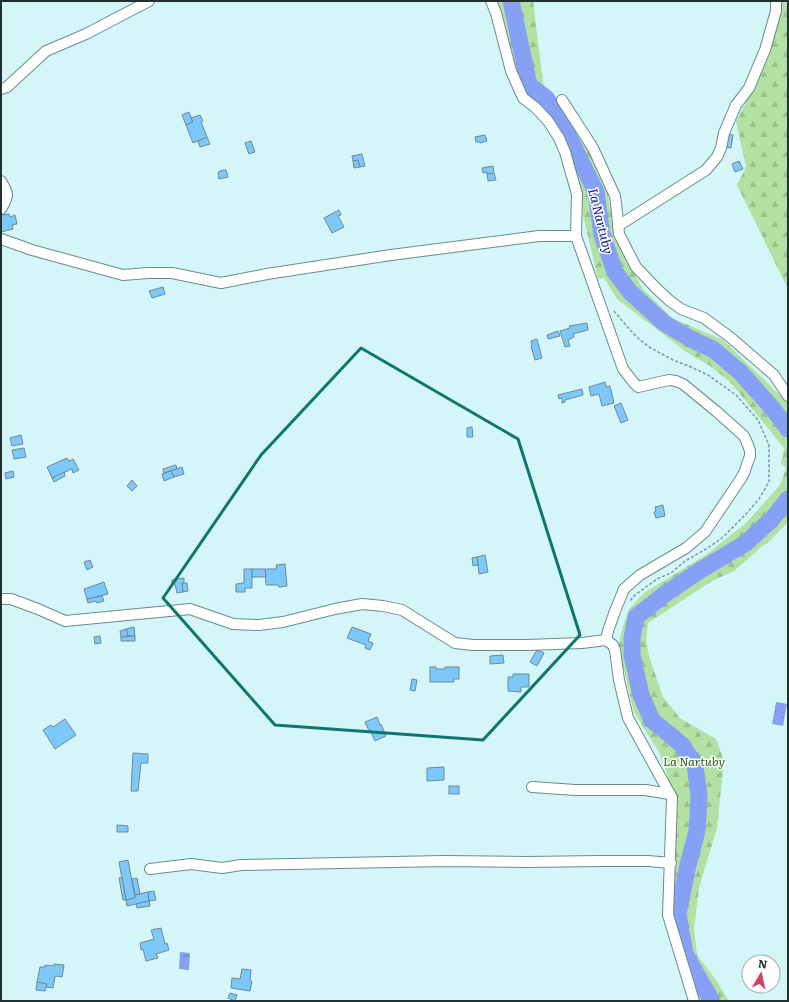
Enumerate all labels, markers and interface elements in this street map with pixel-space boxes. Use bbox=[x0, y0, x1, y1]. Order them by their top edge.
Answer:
water label: La Nartuby bbox=[584, 186, 619, 256]
park label: La Nartuby bbox=[663, 752, 725, 770]
north arrow bbox=[741, 954, 781, 994]
text: N bbox=[757, 955, 769, 972]

